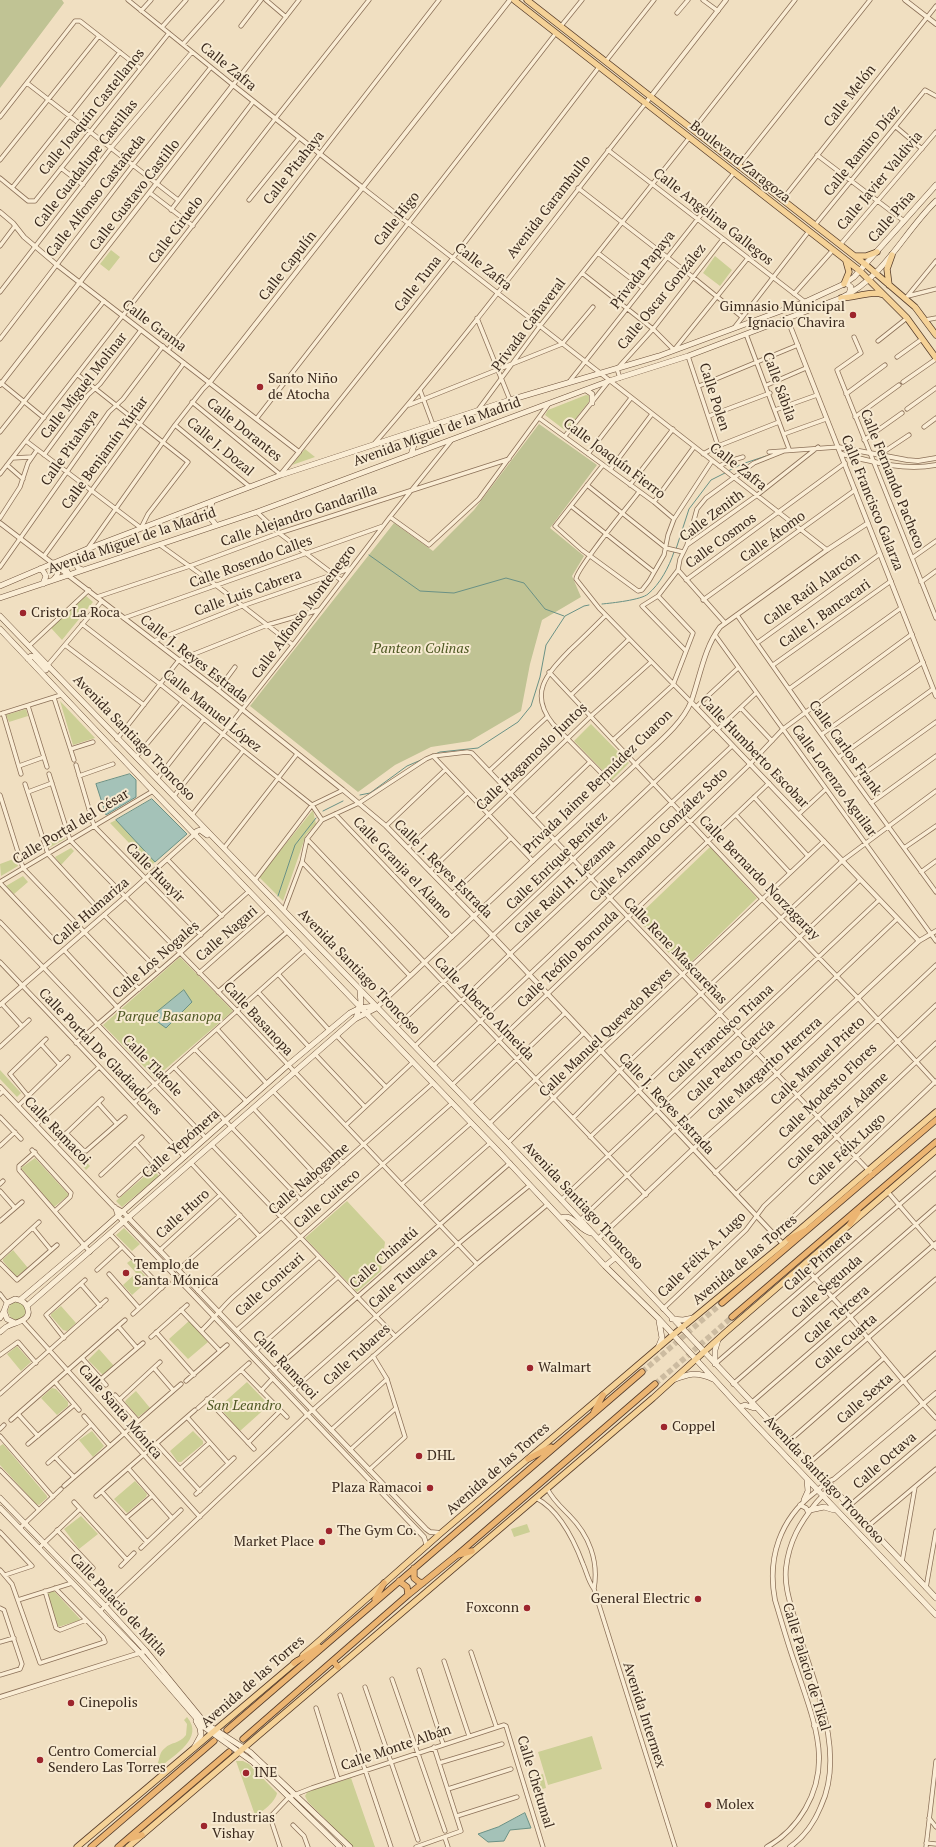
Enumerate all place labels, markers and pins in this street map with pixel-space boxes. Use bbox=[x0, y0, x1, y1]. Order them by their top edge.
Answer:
place label: Gimnasio Municipal Ignacio Chavira bbox=[720, 299, 845, 332]
marker: Gimnasio Municipal Ignacio Chavira bbox=[848, 310, 858, 320]
place label: Santo Niño de Atocha bbox=[268, 371, 338, 404]
marker: Santo Niño de Atocha bbox=[255, 382, 265, 392]
place label: Cristo La Roca bbox=[31, 605, 120, 621]
marker: Cristo La Roca bbox=[18, 608, 28, 618]
place label: Templo de Santa Mónica bbox=[134, 1257, 219, 1290]
marker: Templo de Santa Mónica bbox=[121, 1268, 131, 1278]
place label: Walmart bbox=[538, 1360, 591, 1376]
marker: Walmart bbox=[525, 1363, 535, 1373]
place label: Coppel bbox=[672, 1419, 716, 1435]
marker: Coppel bbox=[659, 1422, 669, 1432]
place label: DHL bbox=[427, 1448, 455, 1464]
marker: DHL bbox=[414, 1451, 424, 1461]
place label: Plaza Ramacoi bbox=[332, 1480, 422, 1496]
marker: Plaza Ramacoi bbox=[425, 1483, 435, 1493]
place label: The Gym Co. bbox=[337, 1523, 417, 1539]
marker: The Gym Co. bbox=[324, 1526, 334, 1536]
place label: Market Place bbox=[234, 1534, 314, 1550]
marker: Market Place bbox=[317, 1537, 327, 1547]
place label: General Electric bbox=[591, 1591, 690, 1607]
marker: General Electric bbox=[693, 1594, 703, 1604]
place label: Foxconn bbox=[466, 1600, 519, 1616]
marker: Foxconn bbox=[522, 1603, 532, 1613]
place label: Cinepolis bbox=[79, 1695, 138, 1711]
marker: Cinepolis bbox=[66, 1698, 76, 1708]
place label: Centro Comercial Sendero Las Torres bbox=[48, 1744, 166, 1776]
marker: Centro Comercial Sendero Las Torres bbox=[35, 1755, 45, 1765]
place label: INE bbox=[254, 1765, 277, 1781]
marker: INE bbox=[241, 1768, 251, 1778]
place label: Molex bbox=[716, 1797, 754, 1813]
marker: Molex bbox=[703, 1800, 713, 1810]
place label: Industrias Vishay bbox=[212, 1810, 275, 1842]
marker: Industrias Vishay bbox=[199, 1821, 209, 1831]

